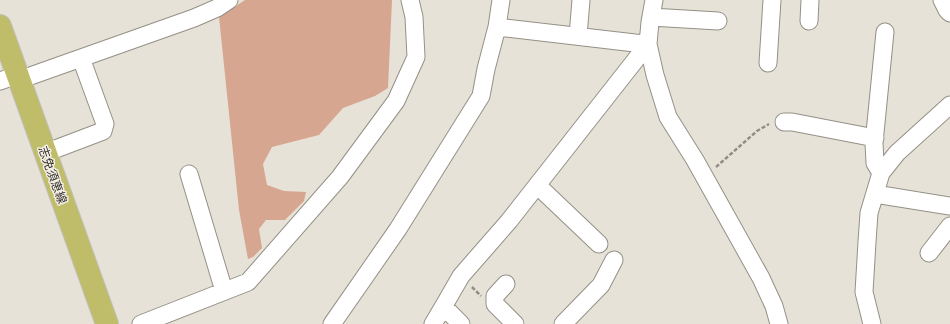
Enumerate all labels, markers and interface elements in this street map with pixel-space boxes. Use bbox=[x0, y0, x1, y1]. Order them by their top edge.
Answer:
street label: 志免須恵線 bbox=[35, 144, 71, 206]

